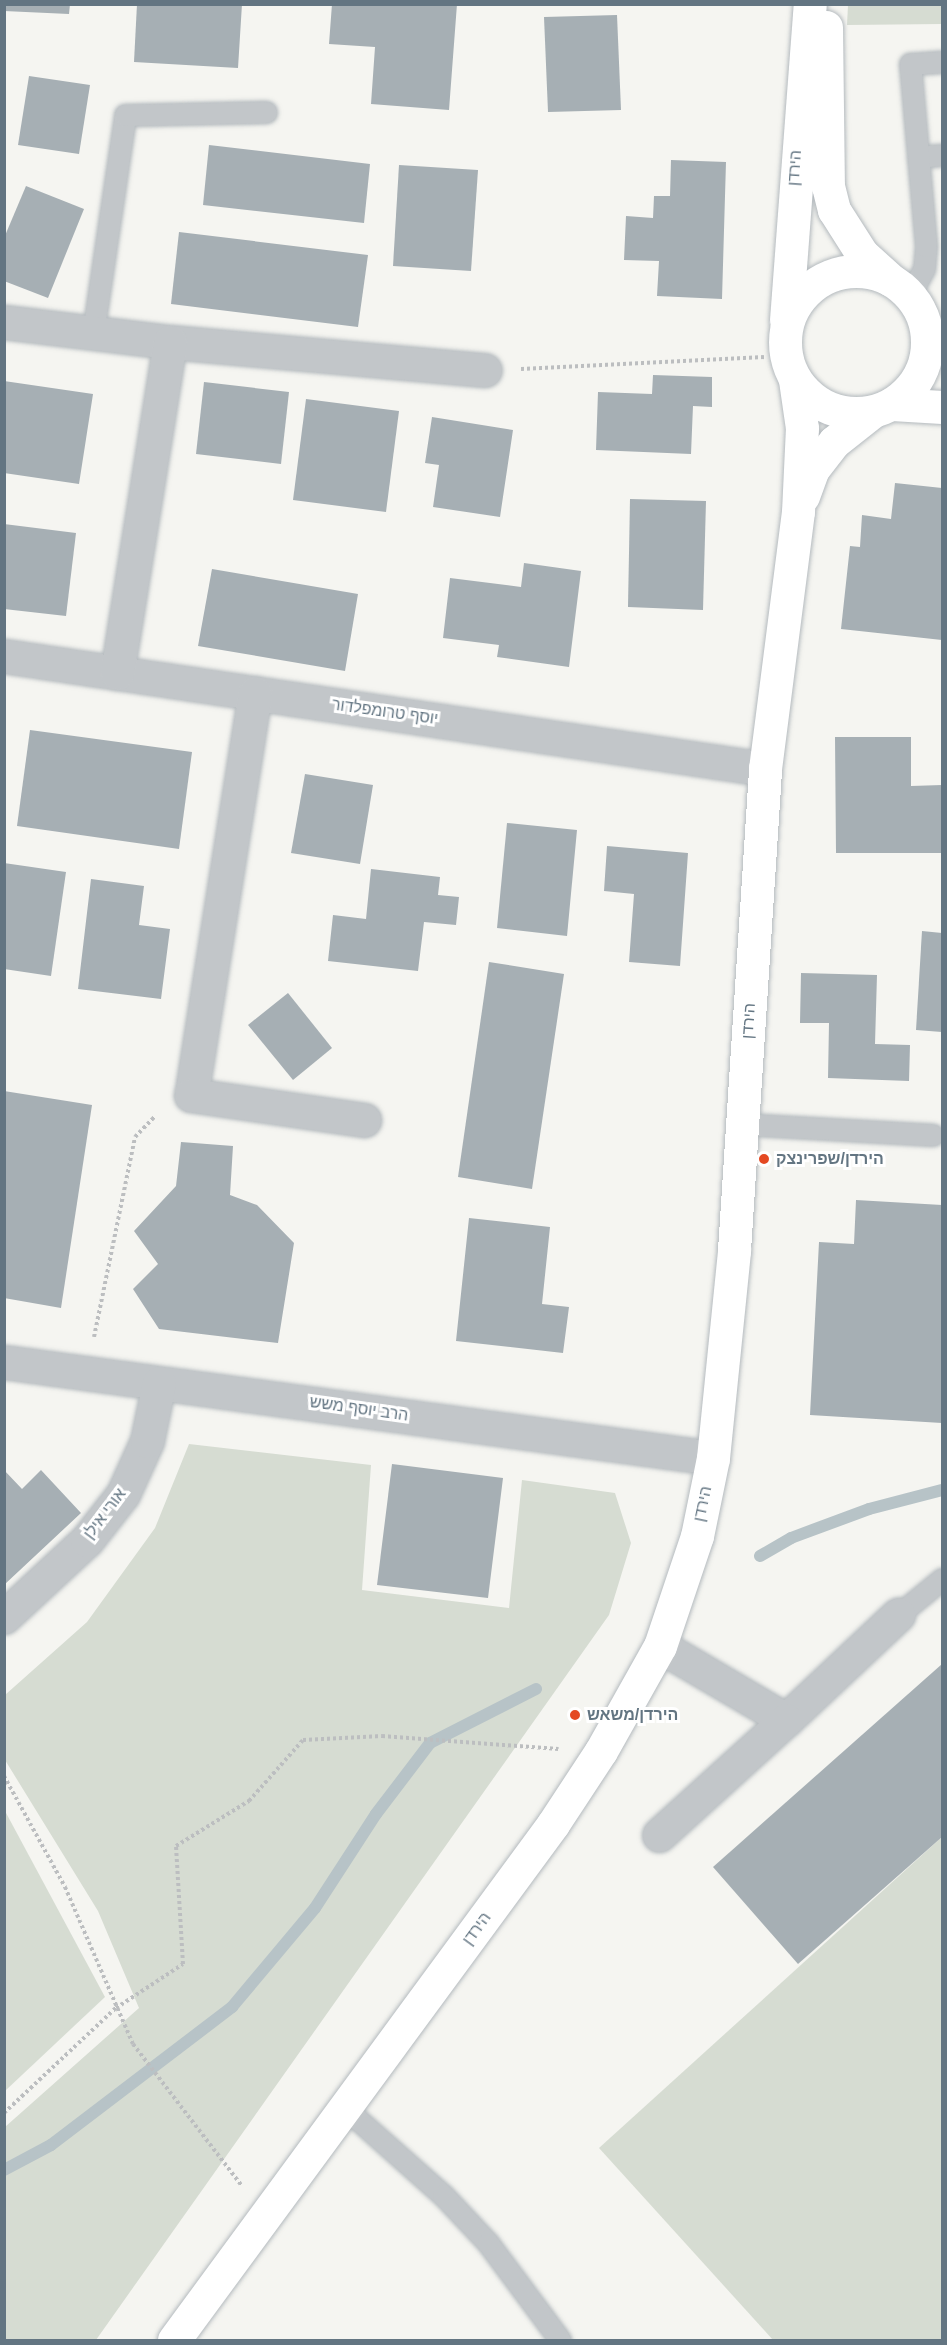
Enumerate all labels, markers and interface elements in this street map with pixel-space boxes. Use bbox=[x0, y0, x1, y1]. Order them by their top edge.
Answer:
street label: הירדן bbox=[784, 149, 806, 187]
street label: יוסף טרומפלדור bbox=[331, 695, 439, 729]
street label: הירדן bbox=[738, 1002, 760, 1040]
place label: הירדן/שפרינצק bbox=[776, 1149, 884, 1169]
marker: הירדן/שפרינצק bbox=[757, 1152, 771, 1166]
street label: הרב יוסף משש bbox=[308, 1393, 410, 1425]
street label: הירדן bbox=[690, 1484, 716, 1524]
street label: אורי אילן bbox=[80, 1485, 130, 1543]
place label: הירדן/משאש bbox=[587, 1705, 678, 1725]
marker: הירדן/משאש bbox=[568, 1708, 582, 1722]
street label: הירדן bbox=[459, 1909, 495, 1949]

